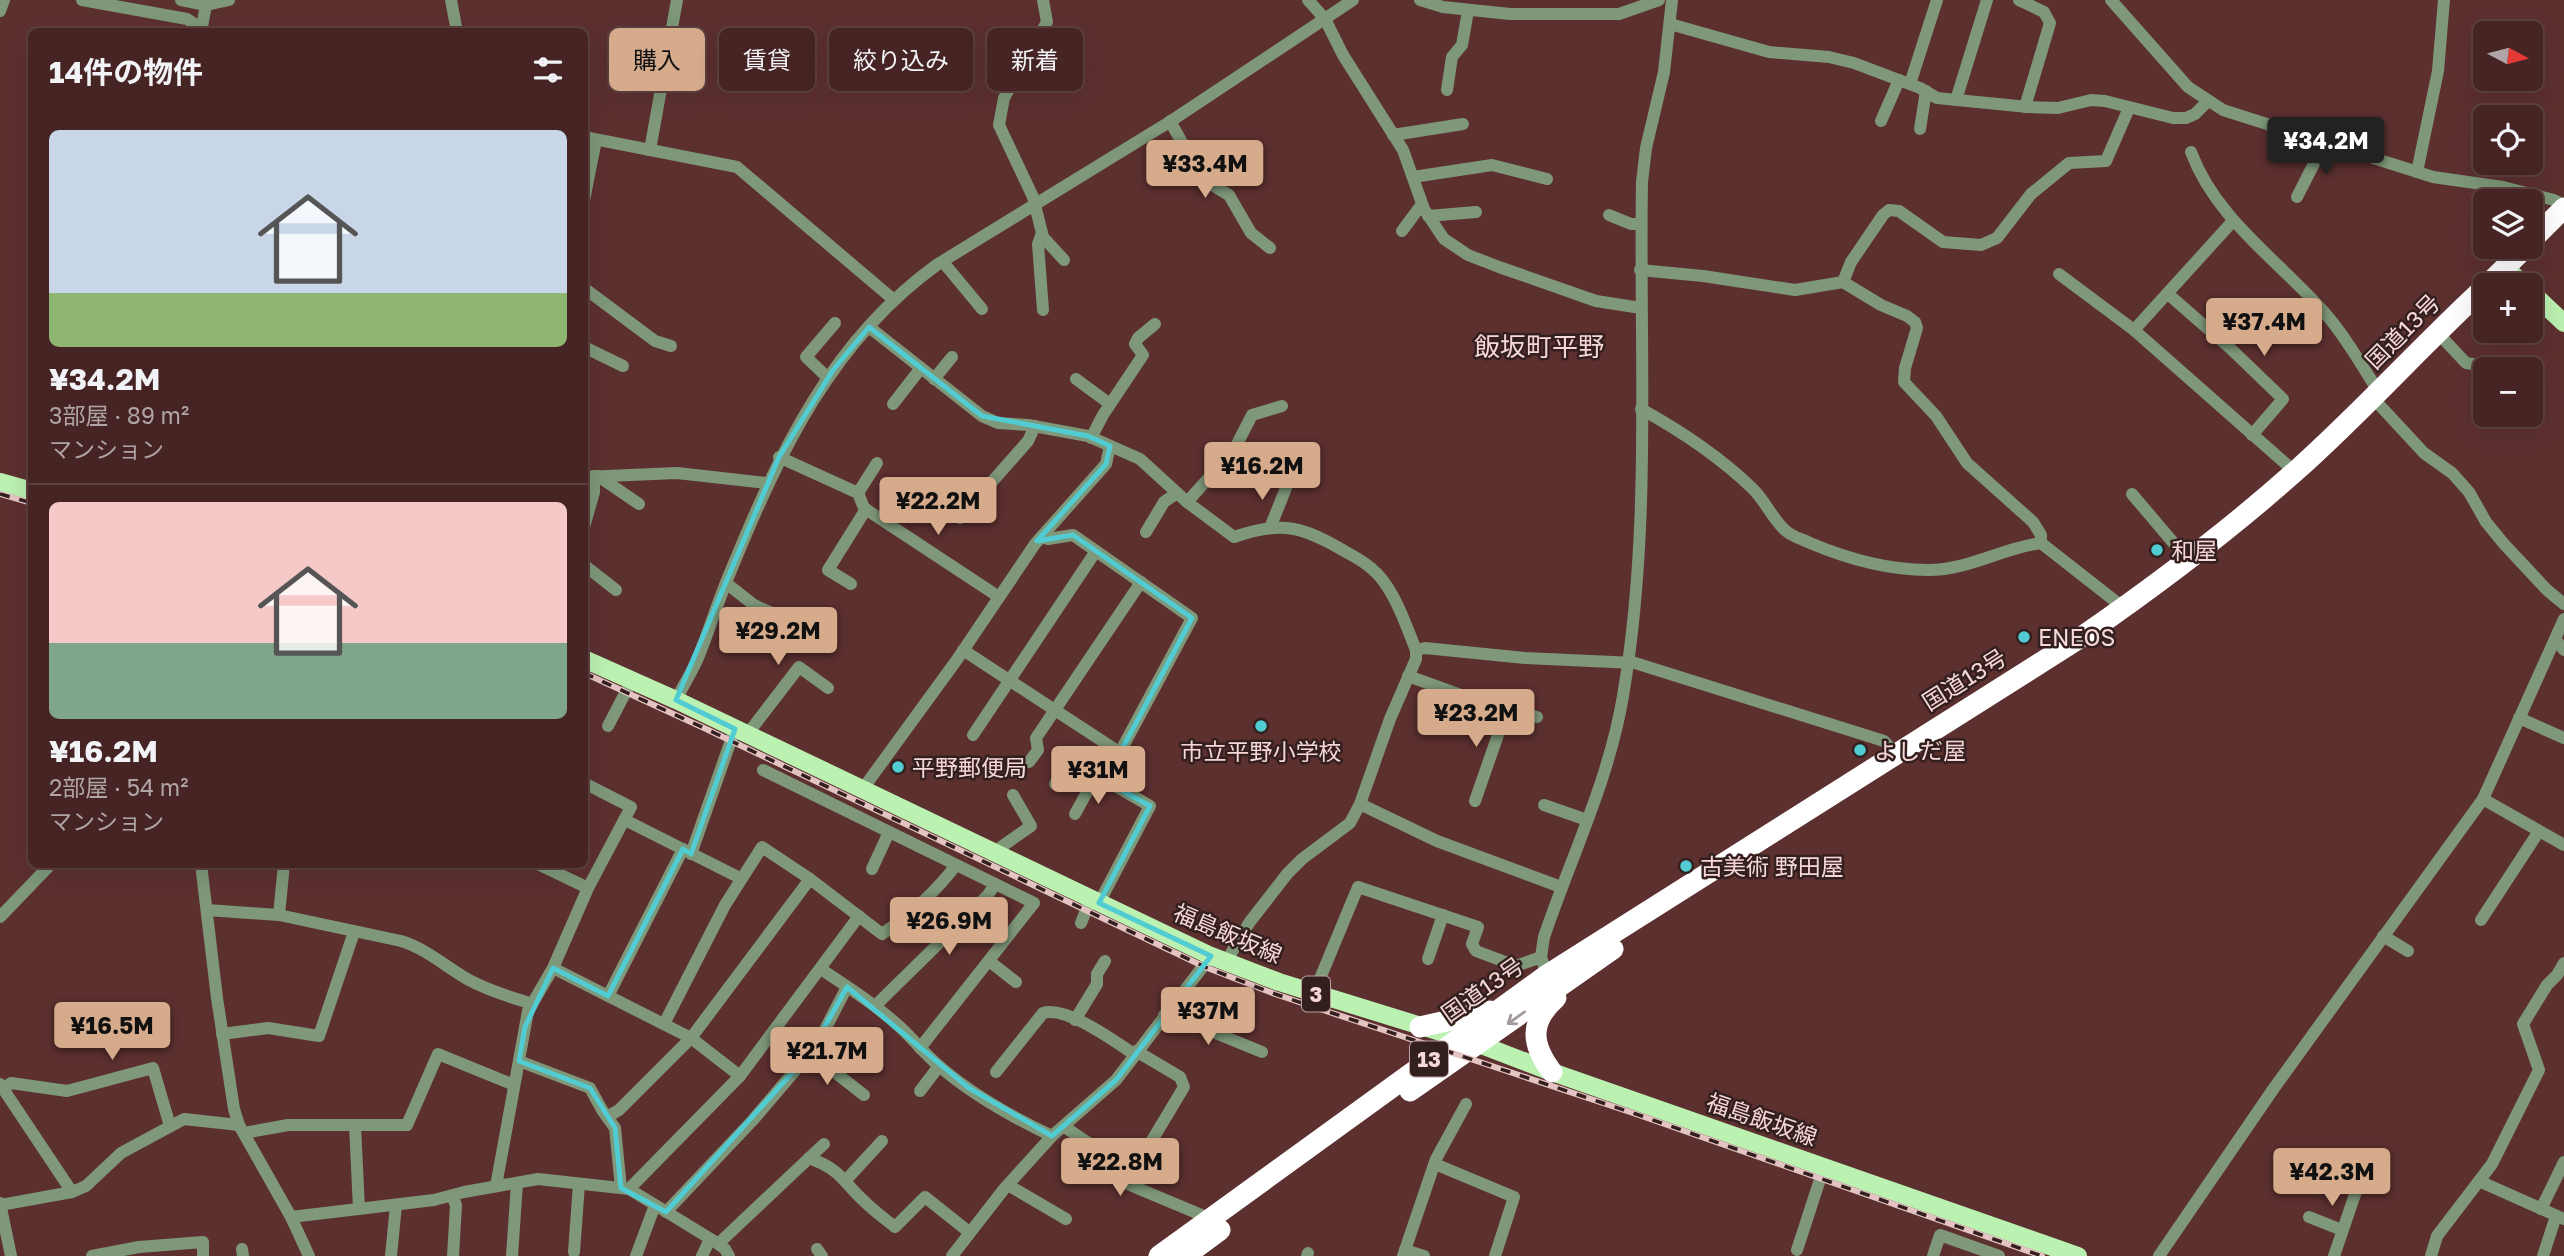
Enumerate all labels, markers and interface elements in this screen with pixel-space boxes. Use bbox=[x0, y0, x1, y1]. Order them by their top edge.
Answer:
north arrow bbox=[2473, 21, 2543, 91]
map controls bbox=[2473, 21, 2543, 427]
chip: 購入 bbox=[609, 28, 705, 91]
chip: 賃貸 bbox=[719, 28, 815, 91]
chip: 絞り込み bbox=[829, 28, 973, 91]
chip: 新着 bbox=[987, 28, 1083, 91]
icon: filters bbox=[529, 51, 567, 89]
text: 14件の物件 bbox=[49, 54, 203, 90]
button: locate bbox=[2473, 105, 2543, 175]
pin: ¥34.2M bbox=[2269, 118, 2383, 177]
text: ¥34.2M bbox=[2283, 126, 2369, 154]
pin: ¥33.4M bbox=[1148, 140, 1262, 200]
text: ¥33.4M bbox=[1162, 149, 1248, 177]
icon: home bbox=[245, 176, 371, 302]
button: layers bbox=[2473, 189, 2543, 259]
button: + bbox=[2473, 273, 2543, 343]
street label: 国道13号 bbox=[2359, 288, 2445, 374]
pin: ¥37.4M bbox=[2207, 298, 2321, 358]
text: ¥37.4M bbox=[2222, 307, 2306, 335]
district label: 飯坂町平野 bbox=[1474, 331, 1604, 362]
button: − bbox=[2473, 357, 2543, 427]
text: ¥34.2M bbox=[49, 361, 160, 397]
text: 3部屋 · 89 m² bbox=[49, 401, 189, 429]
text: マンション bbox=[49, 435, 164, 463]
pin: ¥16.2M bbox=[1205, 442, 1319, 502]
text: ¥16.2M bbox=[1220, 451, 1304, 479]
pin: ¥22.2M bbox=[881, 477, 995, 537]
text: ¥22.2M bbox=[895, 486, 981, 514]
place label: 和屋 bbox=[2171, 536, 2217, 564]
marker: 和屋 bbox=[2149, 542, 2165, 558]
icon: home bbox=[245, 548, 371, 674]
pin: ¥29.2M bbox=[721, 608, 835, 667]
text: ¥29.2M bbox=[735, 616, 821, 644]
place label: ENEOS bbox=[2038, 623, 2115, 651]
marker: ENEOS bbox=[2016, 629, 2032, 645]
street label: 国道13号 bbox=[1917, 642, 2011, 716]
pin: ¥23.2M bbox=[1419, 690, 1533, 749]
text: ¥23.2M bbox=[1433, 698, 1519, 726]
marker: 市立平野小学校 bbox=[1253, 718, 1269, 734]
text: ¥16.2M bbox=[49, 733, 158, 769]
place label: よしだ屋 bbox=[1874, 736, 1966, 764]
place label: 市立平野小学校 bbox=[1181, 737, 1342, 765]
marker: よしだ屋 bbox=[1852, 742, 1868, 758]
pin: ¥31M bbox=[1057, 746, 1139, 806]
place label: 平野郵便局 bbox=[912, 753, 1027, 781]
text: ¥31M bbox=[1067, 755, 1129, 783]
marker: 平野郵便局 bbox=[890, 759, 906, 775]
text: 2部屋 · 54 m² bbox=[49, 773, 189, 801]
text: マンション bbox=[49, 807, 164, 835]
place label: 古美術 野田屋 bbox=[1700, 852, 1844, 880]
marker: 古美術 野田屋 bbox=[1678, 858, 1694, 874]
pin: ¥26.9M bbox=[892, 898, 1006, 957]
street label: 福島飯坂線 bbox=[1170, 898, 1286, 968]
text: ¥26.9M bbox=[906, 906, 992, 934]
street label: 国道13号 bbox=[1436, 951, 1528, 1027]
road number: 3 bbox=[1302, 976, 1330, 1012]
pin: ¥37M bbox=[1167, 988, 1249, 1047]
text: ¥37M bbox=[1177, 996, 1239, 1024]
pin: ¥16.5M bbox=[55, 1002, 169, 1062]
one-way arrow bbox=[1507, 1010, 1526, 1025]
text: ¥16.5M bbox=[70, 1011, 154, 1039]
pin: ¥21.7M bbox=[770, 1028, 884, 1087]
text: ¥21.7M bbox=[786, 1036, 868, 1064]
road number: 13 bbox=[1410, 1042, 1448, 1076]
street label: 福島飯坂線 bbox=[1703, 1087, 1821, 1151]
pin: ¥22.8M bbox=[1063, 1138, 1177, 1198]
text: ¥22.8M bbox=[1077, 1147, 1163, 1175]
pin: ¥42.3M bbox=[2275, 1148, 2389, 1208]
text: ¥42.3M bbox=[2289, 1157, 2375, 1185]

